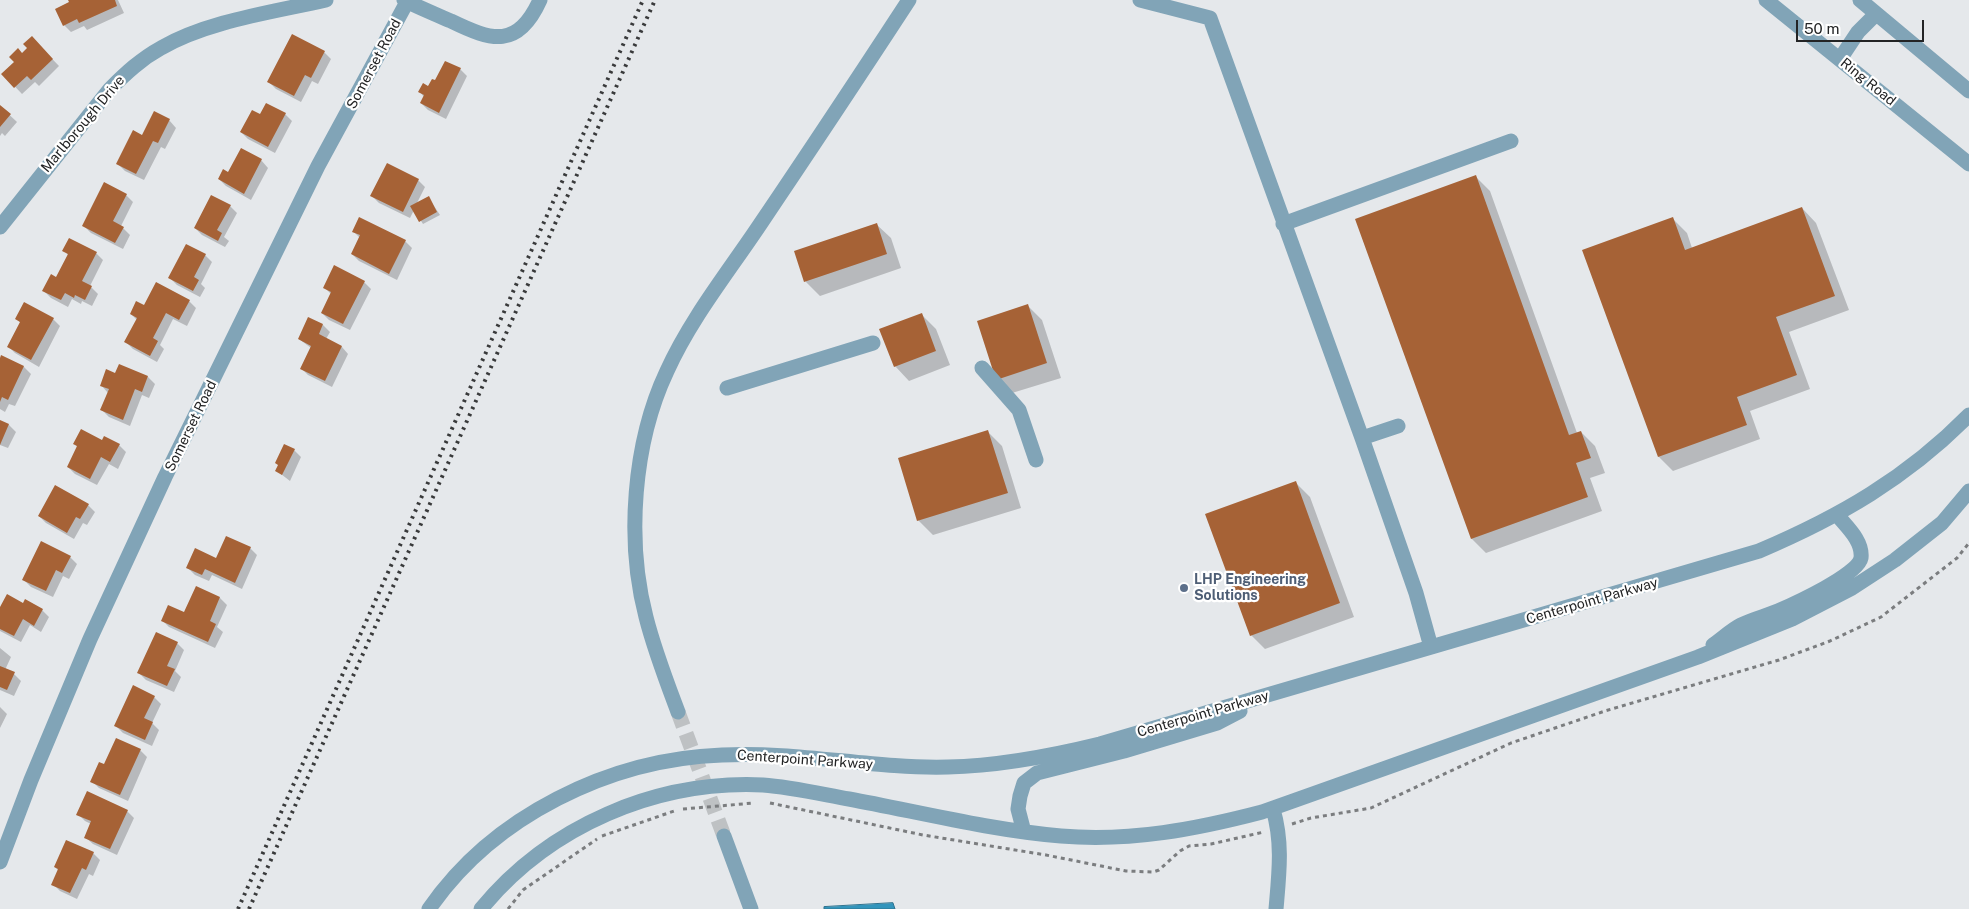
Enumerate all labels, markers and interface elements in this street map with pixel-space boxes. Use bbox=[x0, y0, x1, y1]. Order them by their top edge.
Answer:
scale bar bbox=[1799, 10, 1926, 42]
street label: Somerset Road bbox=[343, 16, 405, 112]
text: 50 m bbox=[1804, 20, 1839, 37]
street label: Ring Road bbox=[1837, 55, 1899, 109]
street label: Marlborough Drive bbox=[38, 72, 128, 176]
street label: Somerset Road bbox=[162, 378, 220, 474]
place label: LHP Engineering Solutions bbox=[1194, 572, 1306, 604]
street label: Centerpoint Parkway bbox=[1524, 574, 1660, 628]
marker: LHP Engineering Solutions bbox=[1178, 582, 1190, 594]
street label: Centerpoint Parkway bbox=[1135, 687, 1271, 741]
street label: Centerpoint Parkway bbox=[736, 747, 874, 773]

